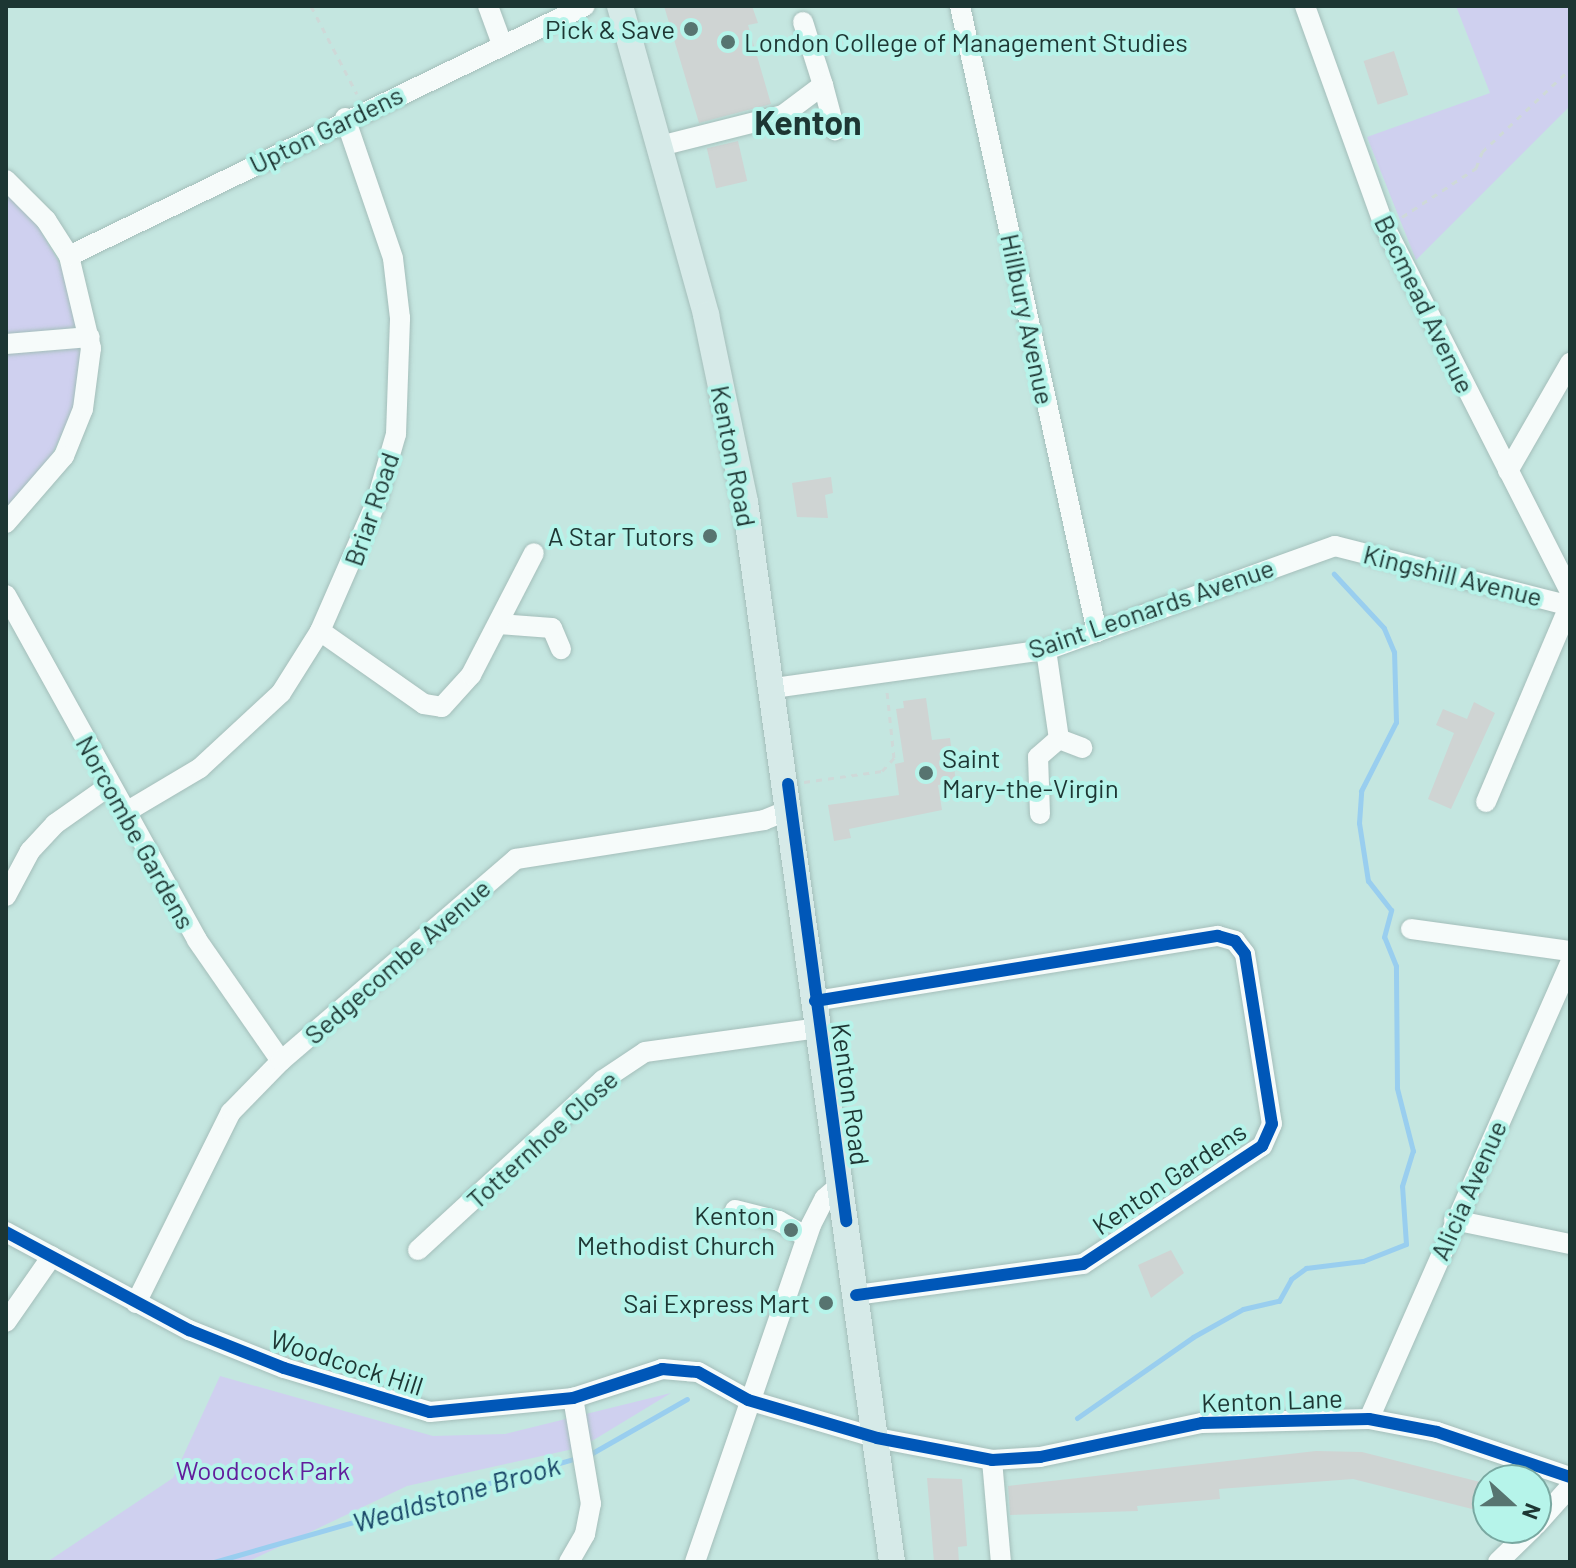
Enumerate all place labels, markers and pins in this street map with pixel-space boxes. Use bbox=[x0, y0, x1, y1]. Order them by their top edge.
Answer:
place label: Pick & Save bbox=[545, 13, 675, 45]
marker: Pick & Save bbox=[682, 20, 700, 38]
place label: London College of Management Studies bbox=[744, 26, 1188, 58]
marker: London College of Management Studies bbox=[719, 33, 737, 51]
place label: A Star Tutors bbox=[548, 520, 694, 552]
marker: A Star Tutors bbox=[701, 527, 719, 545]
place label: Saint Mary-the-Virgin bbox=[942, 742, 1119, 804]
marker: Saint Mary-the-Virgin bbox=[917, 764, 935, 782]
place label: Kenton Methodist Church bbox=[577, 1199, 775, 1260]
marker: Kenton Methodist Church bbox=[782, 1221, 800, 1239]
place label: Sai Express Mart bbox=[623, 1287, 810, 1319]
marker: Sai Express Mart bbox=[817, 1294, 835, 1312]

